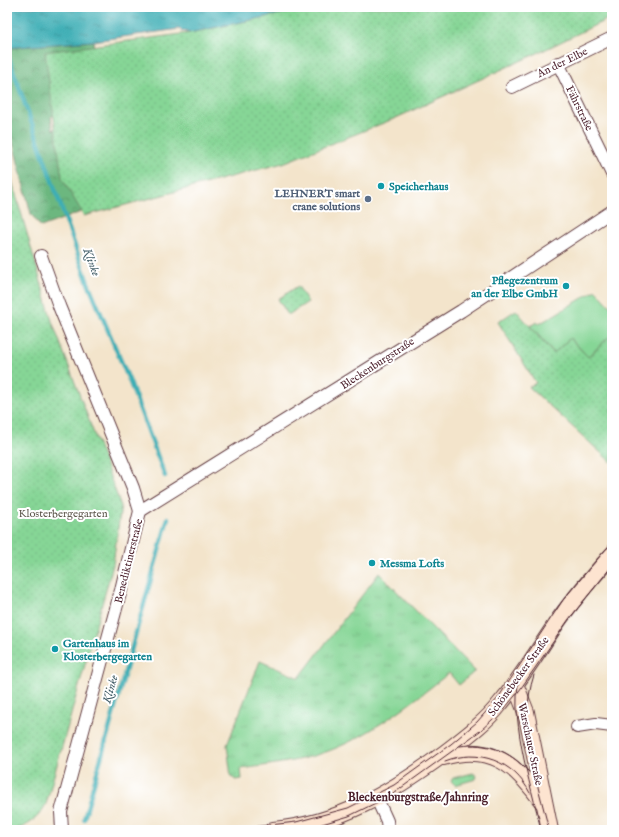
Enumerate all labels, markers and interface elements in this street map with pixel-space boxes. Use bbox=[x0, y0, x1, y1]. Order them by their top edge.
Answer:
street label: An der Elbe bbox=[534, 45, 590, 82]
street label: Fährstraße bbox=[562, 83, 596, 133]
place label: Speicherhaus bbox=[389, 180, 448, 194]
marker: Speicherhaus bbox=[376, 181, 386, 191]
place label: LEHNERT smart crane solutions bbox=[273, 187, 360, 214]
marker: LEHNERT smart crane solutions bbox=[363, 194, 373, 204]
water label: Klinke bbox=[79, 245, 103, 278]
place label: Pflegezentrum an der Elbe GmbH bbox=[471, 274, 559, 301]
marker: Pflegezentrum an der Elbe GmbH bbox=[561, 281, 571, 291]
street label: Bleckenburgstraße bbox=[338, 335, 417, 393]
park label: Klosterbergegarten bbox=[19, 507, 108, 521]
street label: Benediktinerstraße bbox=[112, 517, 146, 605]
place label: Messma Lofts bbox=[380, 557, 444, 571]
marker: Messma Lofts bbox=[367, 558, 377, 568]
street label: Schönebecker Straße bbox=[485, 634, 552, 719]
place label: Gartenhaus im Klosterbergegarten bbox=[63, 637, 152, 664]
marker: Gartenhaus im Klosterbergegarten bbox=[50, 644, 60, 654]
water label: Klinke bbox=[99, 673, 122, 706]
street label: Warschauer Straße bbox=[514, 702, 546, 787]
district label: Bleckenburgstraße/Jahnring bbox=[348, 790, 489, 806]

